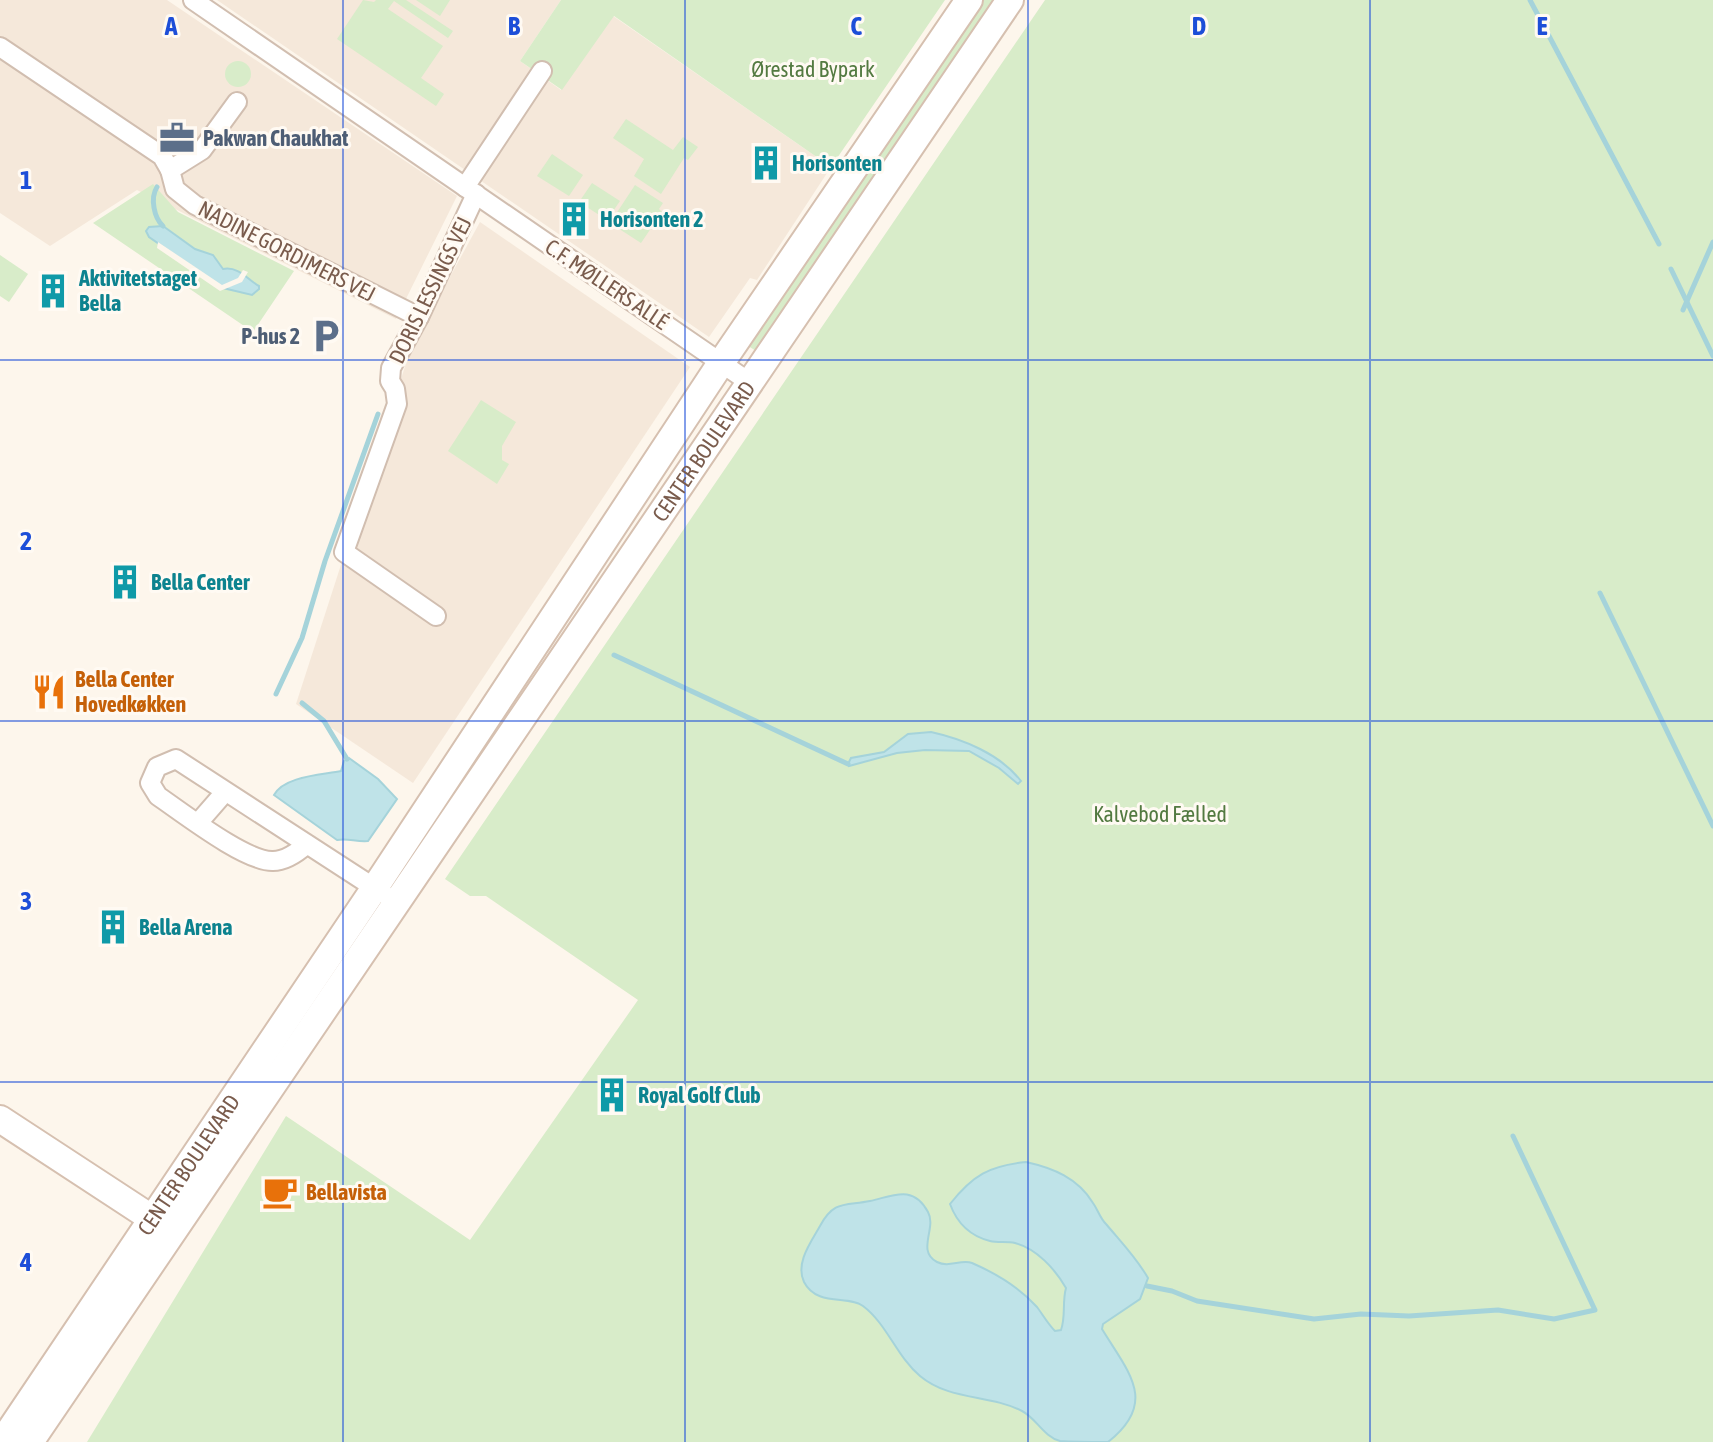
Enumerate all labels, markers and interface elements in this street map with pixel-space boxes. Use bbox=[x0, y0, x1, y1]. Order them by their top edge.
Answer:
text: A bbox=[164, 11, 178, 41]
text: B bbox=[508, 11, 521, 41]
text: C bbox=[850, 11, 862, 41]
text: D bbox=[1192, 11, 1206, 41]
text: E bbox=[1536, 11, 1548, 41]
park label: Ørestad Bypark bbox=[751, 56, 875, 82]
office icon: Pakwan Chaukhat bbox=[158, 119, 196, 157]
place label: Pakwan Chaukhat bbox=[203, 125, 349, 151]
building icon: Horisonten bbox=[747, 144, 785, 182]
place label: Horisonten bbox=[792, 150, 882, 176]
text: 1 bbox=[20, 165, 32, 195]
street label: NADINE GORDIMERS VEJ bbox=[194, 195, 380, 307]
building icon: Horisonten 2 bbox=[555, 200, 593, 238]
place label: Horisonten 2 bbox=[600, 206, 704, 232]
street label: DORIS LESSINGS VEJ bbox=[383, 212, 477, 368]
street label: C.F. MØLLERS ALLÉ bbox=[540, 233, 674, 335]
place label: Aktivitetstaget Bella bbox=[78, 265, 198, 316]
building icon: Aktivitetstaget Bella bbox=[34, 272, 72, 310]
parking icon: P-hus 2 bbox=[307, 317, 345, 355]
place label: P-hus 2 bbox=[241, 323, 300, 349]
street label: CENTER BOULEVARD bbox=[647, 376, 760, 526]
text: 2 bbox=[20, 526, 32, 556]
building icon: Bella Center bbox=[106, 563, 144, 601]
place label: Bella Center bbox=[151, 569, 250, 595]
place label: Bella Center Hovedkøkken bbox=[75, 666, 186, 717]
restaurant icon: Bella Center Hovedkøkken bbox=[30, 673, 68, 711]
park label: Kalvebod Fælled bbox=[1093, 801, 1227, 827]
text: 3 bbox=[20, 886, 32, 916]
building icon: Bella Arena bbox=[94, 908, 132, 946]
place label: Bella Arena bbox=[139, 914, 232, 940]
building icon: Royal Golf Club bbox=[593, 1076, 631, 1114]
place label: Royal Golf Club bbox=[638, 1082, 761, 1108]
street label: CENTER BOULEVARD bbox=[132, 1090, 245, 1240]
cafe icon: Bellavista bbox=[261, 1173, 299, 1211]
place label: Bellavista bbox=[306, 1179, 387, 1205]
text: 4 bbox=[19, 1247, 32, 1277]

